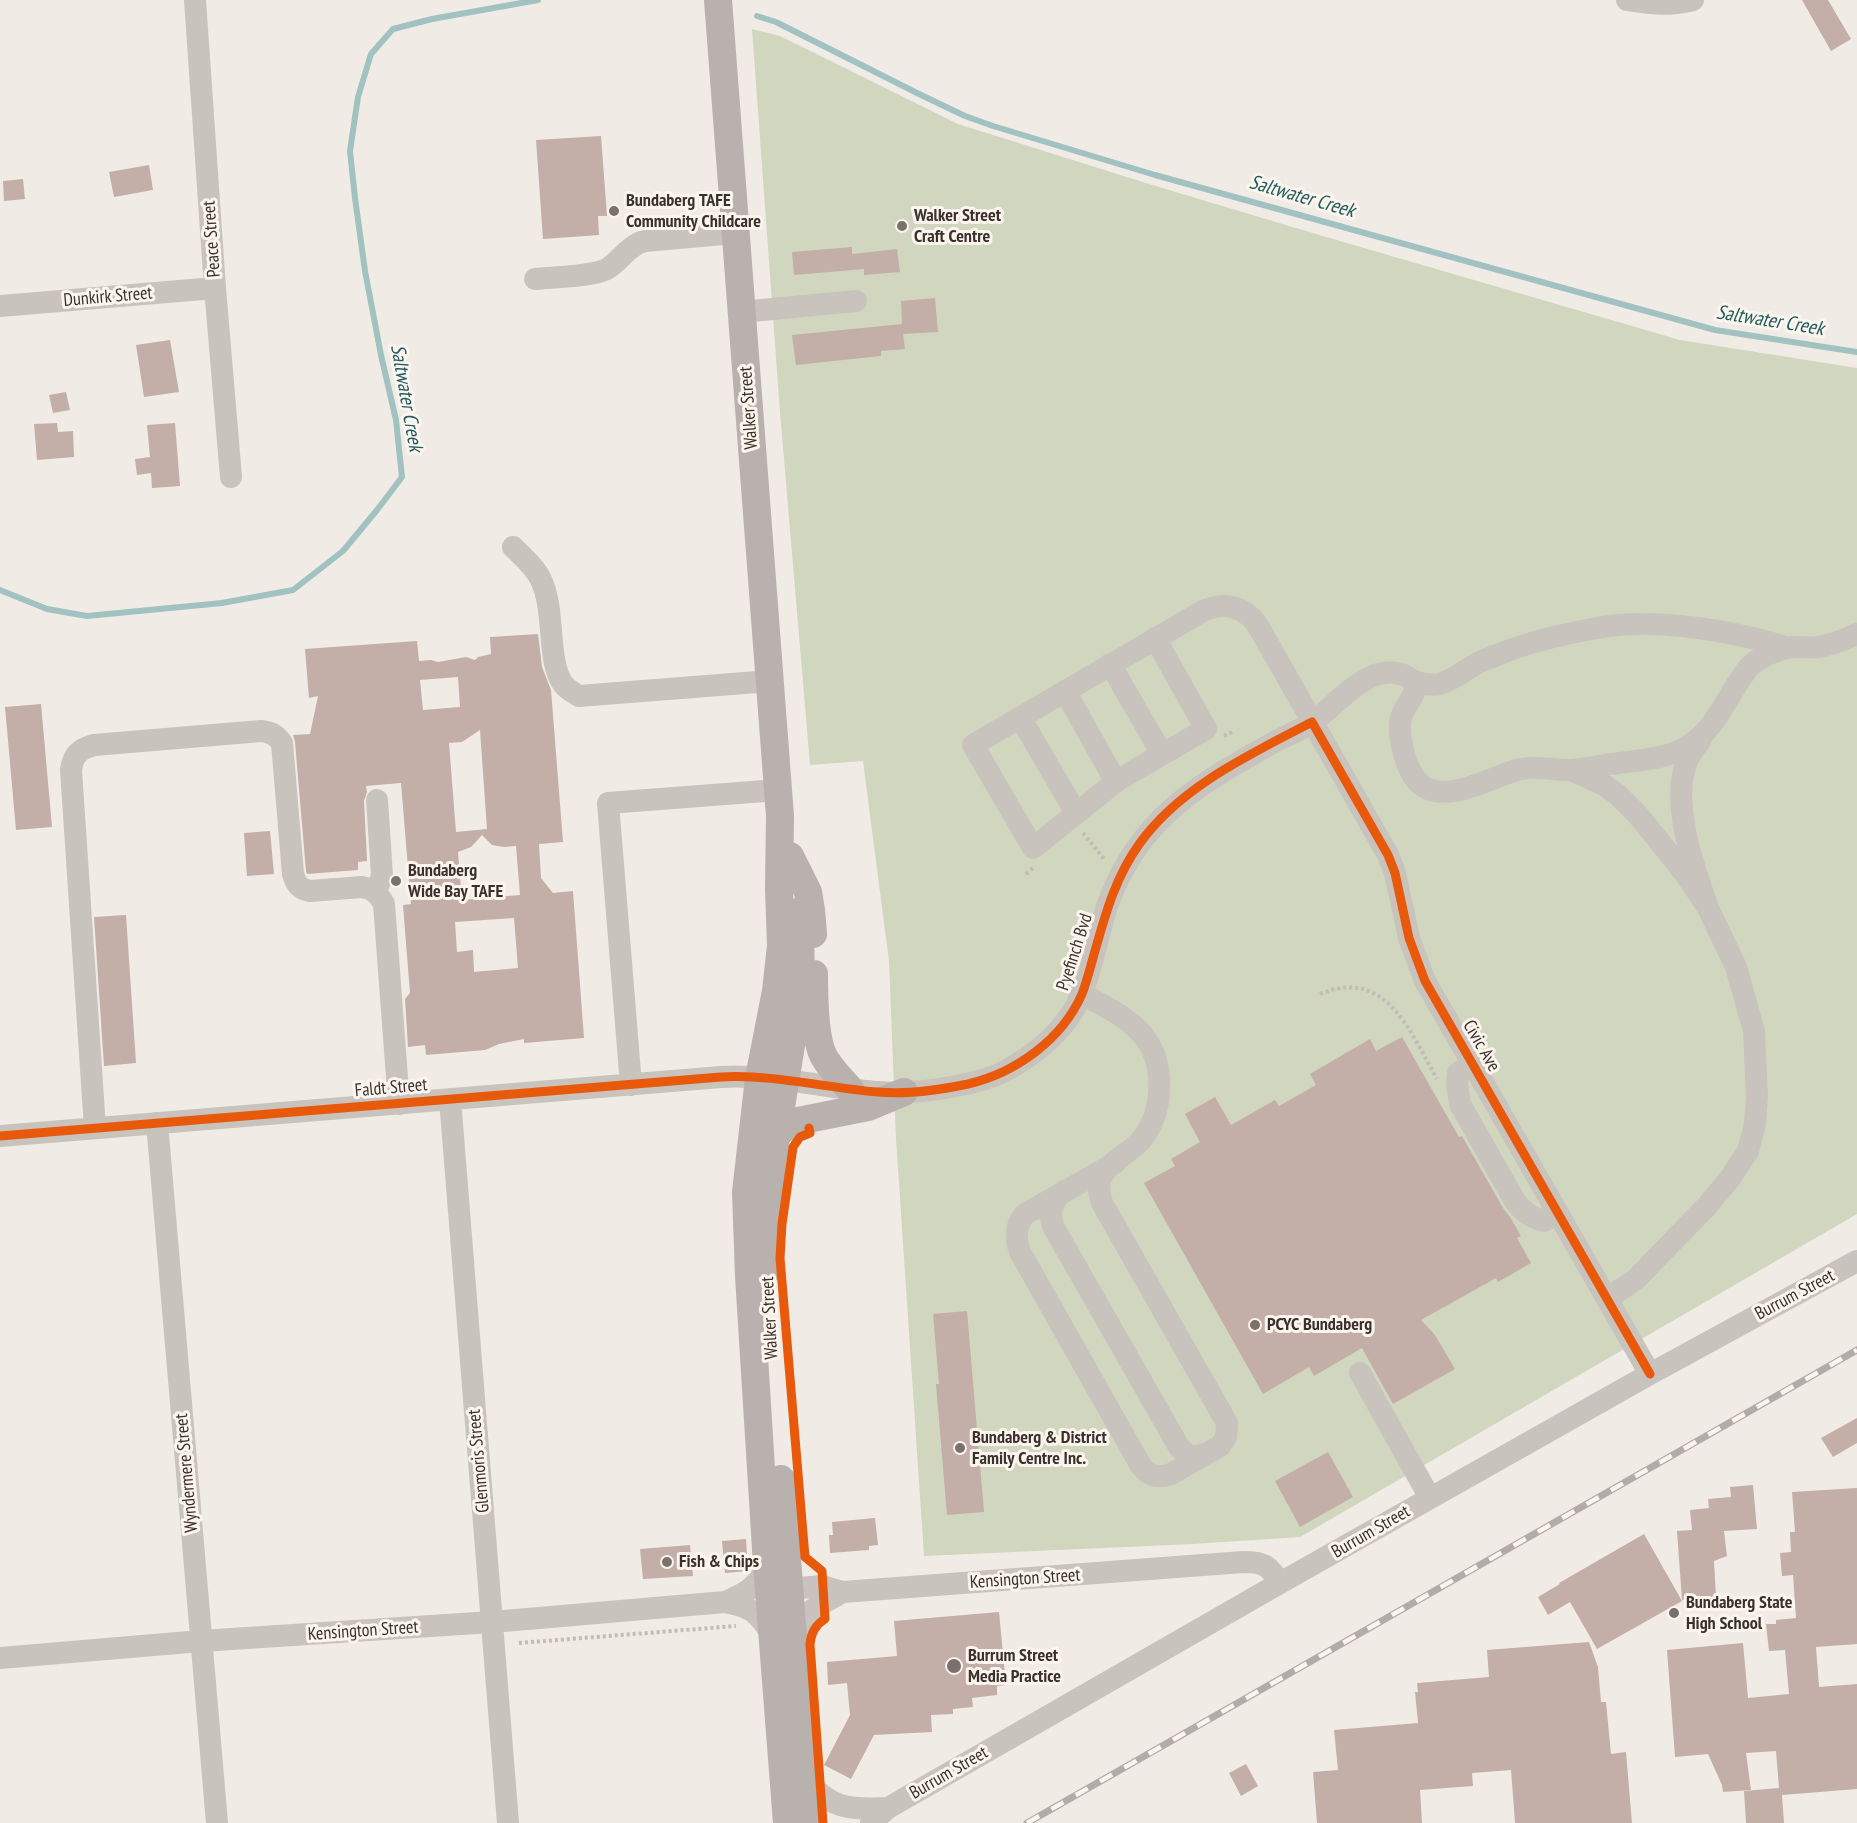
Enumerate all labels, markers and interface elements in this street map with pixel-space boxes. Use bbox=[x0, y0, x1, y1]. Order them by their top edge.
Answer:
water label: Saltwater Creek bbox=[1247, 171, 1357, 223]
place label: Bundaberg TAFE Community Childcare bbox=[626, 190, 761, 232]
street label: Peace Street bbox=[199, 200, 225, 278]
marker: Bundaberg TAFE Community Childcare bbox=[607, 204, 621, 218]
place label: Walker Street Craft Centre bbox=[914, 205, 1001, 248]
marker: Walker Street Craft Centre bbox=[895, 219, 909, 233]
street label: Dunkirk Street bbox=[63, 282, 153, 312]
water label: Saltwater Creek bbox=[1715, 301, 1825, 341]
water label: Saltwater Creek bbox=[385, 343, 427, 453]
street label: Walker Street bbox=[735, 366, 763, 450]
place label: Bundaberg Wide Bay TAFE bbox=[408, 860, 503, 902]
marker: Bundaberg Wide Bay TAFE bbox=[389, 874, 403, 888]
street label: Pyefinch Bvd bbox=[1052, 911, 1098, 993]
street label: Civic Ave bbox=[1458, 1017, 1504, 1075]
street label: Faldt Street bbox=[354, 1074, 428, 1102]
street label: Burrum Street bbox=[1752, 1265, 1838, 1325]
street label: Walker Street bbox=[757, 1276, 783, 1360]
place label: PCYC Bundaberg bbox=[1267, 1314, 1372, 1336]
marker: PCYC Bundaberg bbox=[1248, 1318, 1262, 1332]
street label: Glenmoris Street bbox=[464, 1408, 494, 1514]
street label: Wyndermere Street bbox=[171, 1413, 203, 1533]
place label: Bundaberg & District Family Centre Inc. bbox=[972, 1427, 1107, 1470]
marker: Bundaberg & District Family Centre Inc. bbox=[953, 1441, 967, 1455]
street label: Burrum Street bbox=[1328, 1501, 1414, 1563]
place label: Fish & Chips bbox=[679, 1551, 759, 1573]
marker: Fish & Chips bbox=[660, 1555, 674, 1569]
street label: Kensington Street bbox=[969, 1564, 1081, 1594]
place label: Bundaberg State High School bbox=[1686, 1592, 1793, 1634]
marker: Bundaberg State High School bbox=[1667, 1606, 1681, 1620]
street label: Kensington Street bbox=[307, 1616, 419, 1646]
place label: Burrum Street Media Practice bbox=[968, 1645, 1061, 1688]
marker: Burrum Street Media Practice bbox=[945, 1657, 963, 1675]
street label: Burrum Street bbox=[906, 1742, 992, 1804]

